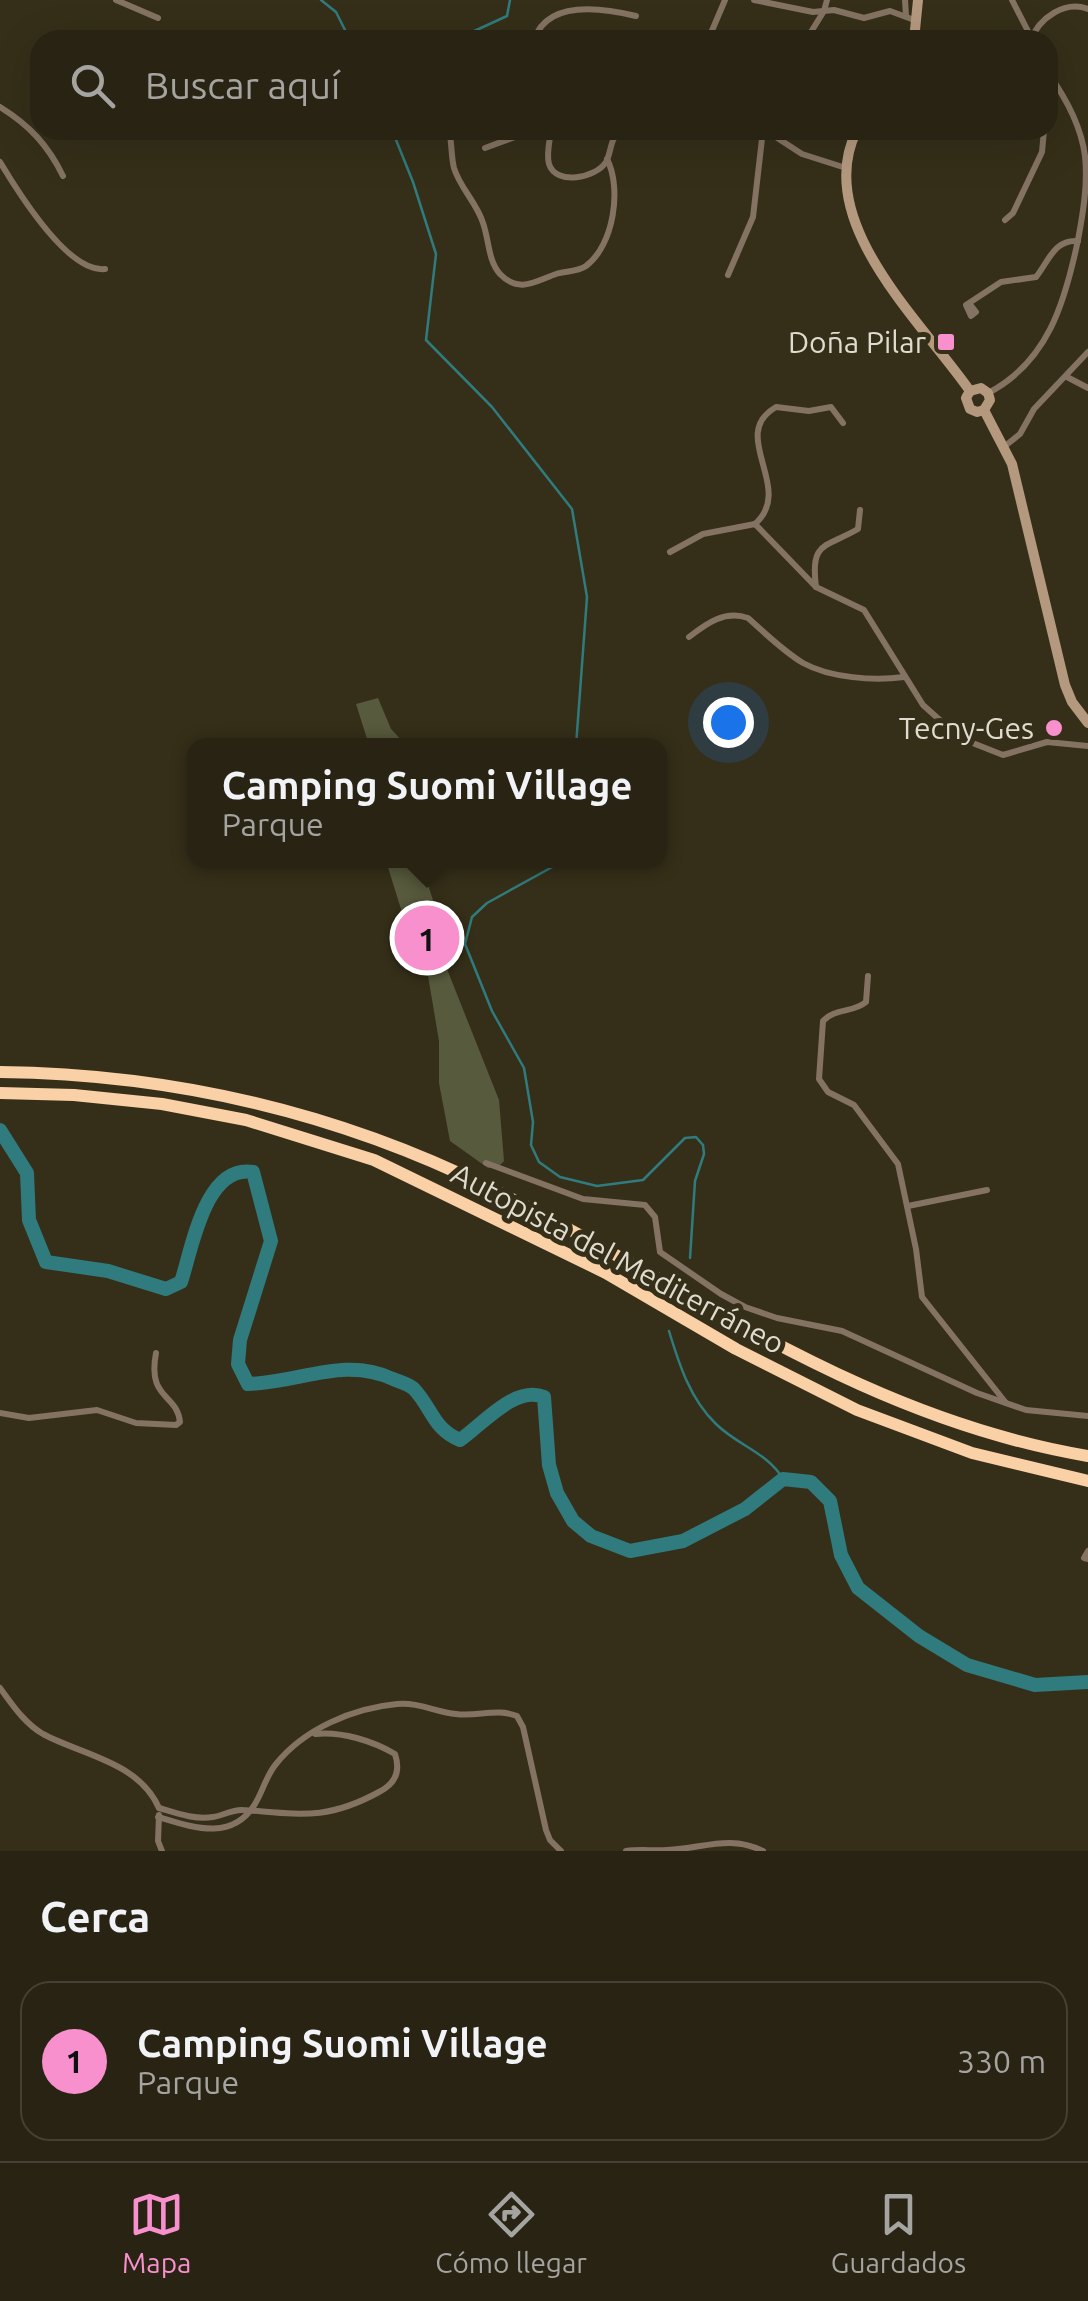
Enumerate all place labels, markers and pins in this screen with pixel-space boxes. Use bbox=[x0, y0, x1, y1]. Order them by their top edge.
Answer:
place label: Doña Pilar bbox=[788, 325, 927, 359]
marker: Doña Pilar bbox=[935, 331, 957, 353]
place label: Tecny-Ges bbox=[899, 711, 1034, 745]
marker: Tecny-Ges bbox=[1043, 717, 1065, 739]
pin: 1 bbox=[394, 900, 460, 976]

